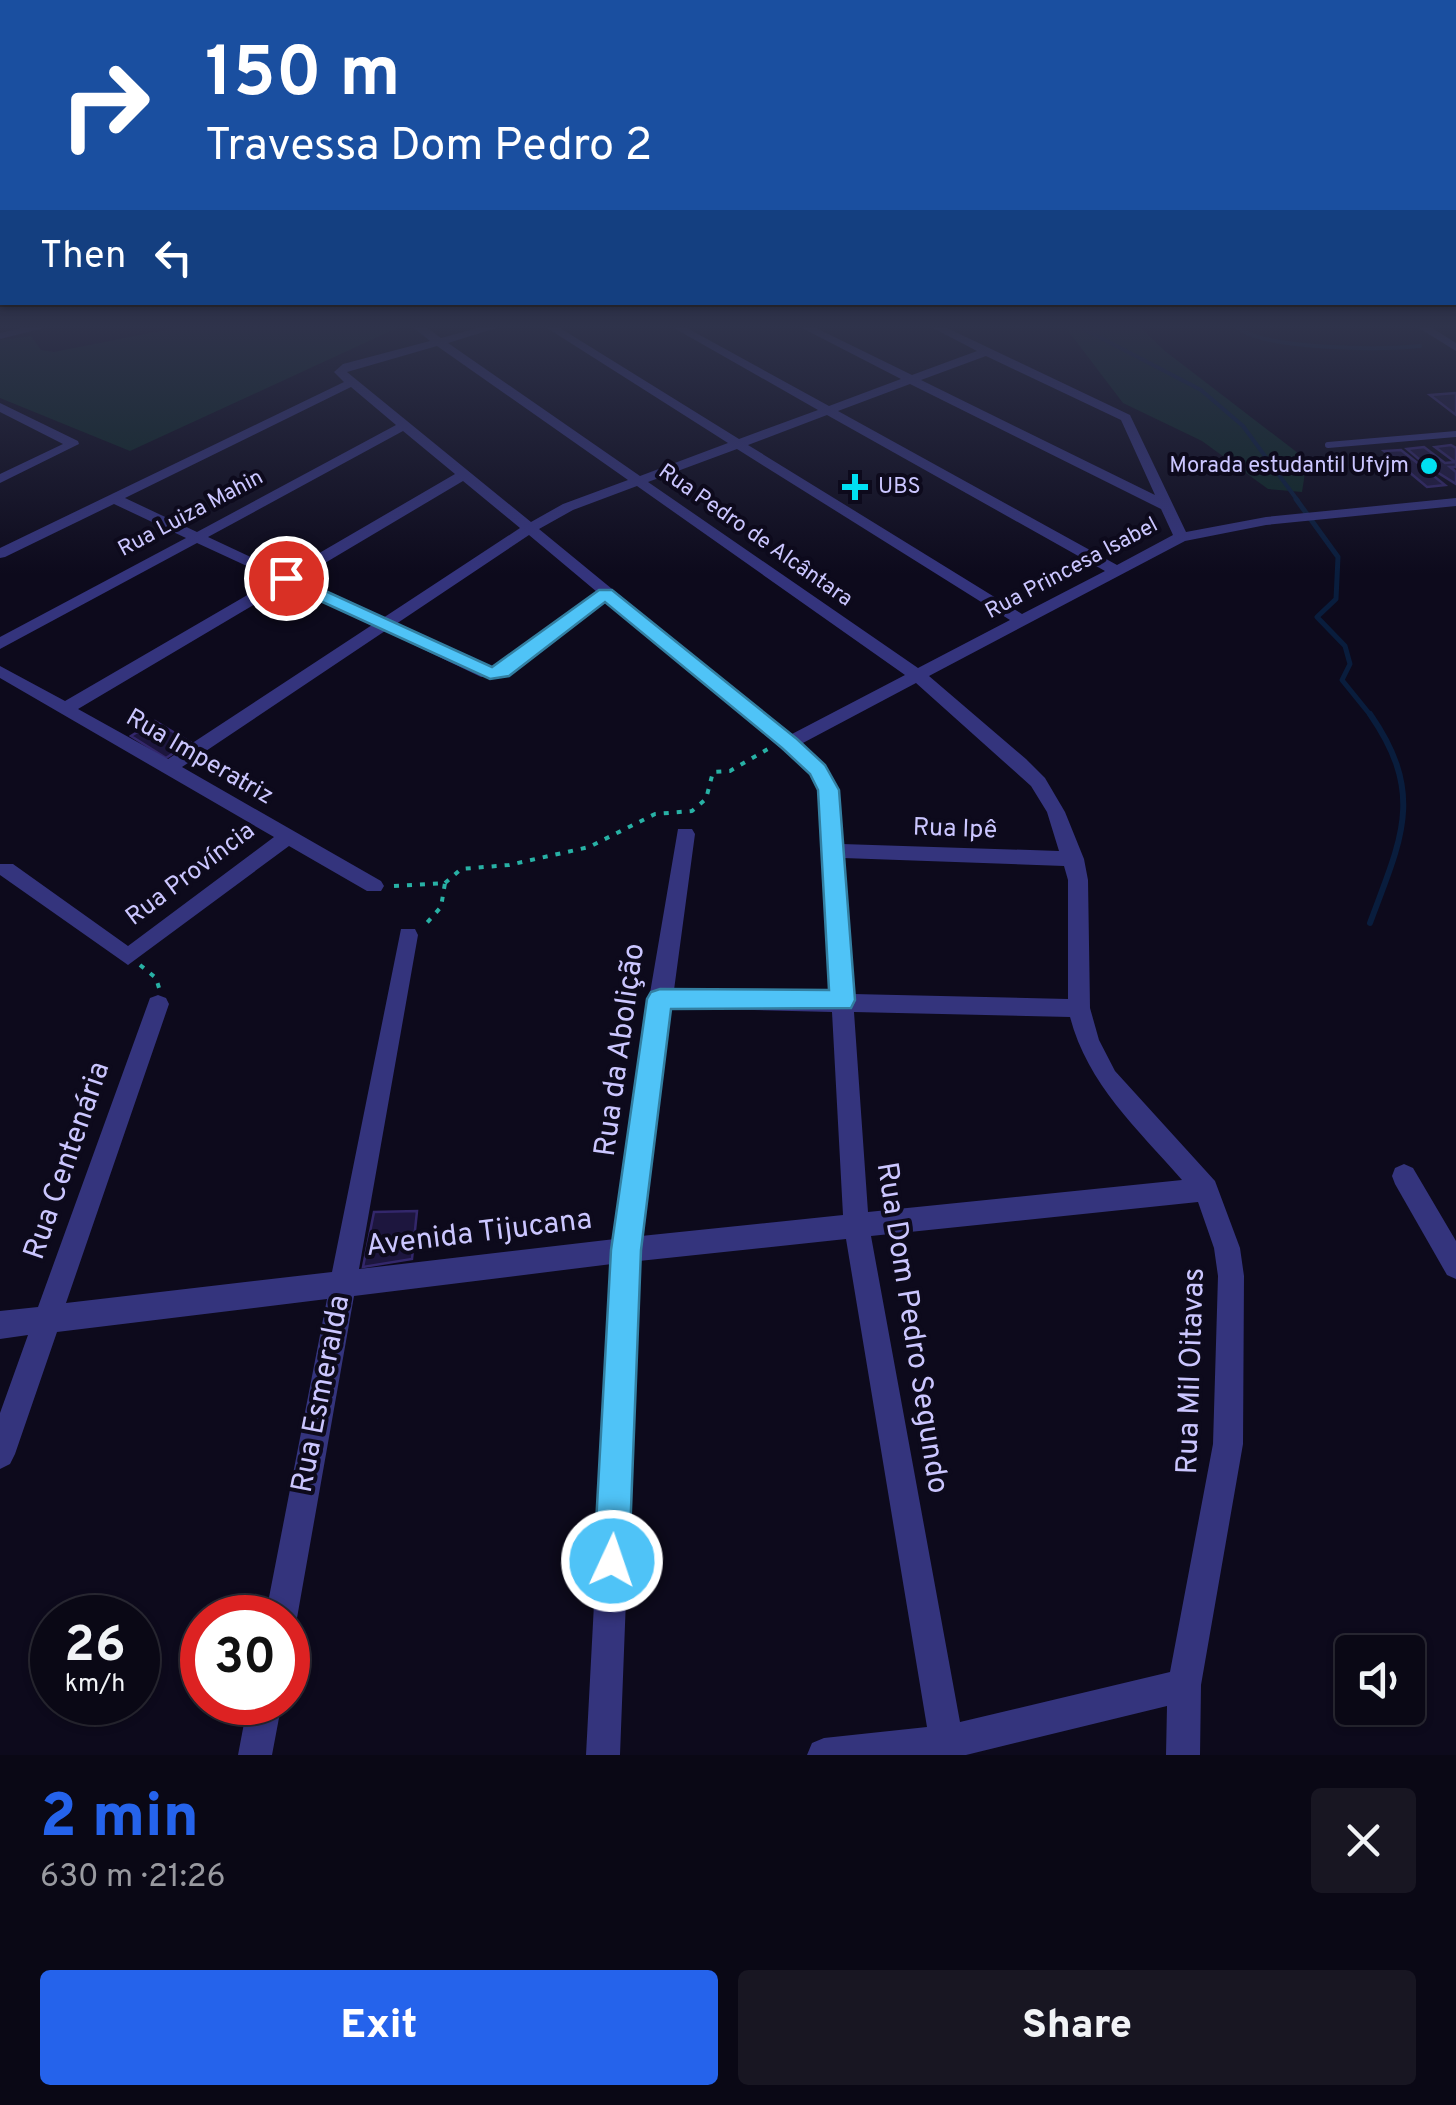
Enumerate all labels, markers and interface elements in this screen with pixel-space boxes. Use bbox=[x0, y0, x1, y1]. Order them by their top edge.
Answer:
text: 150 m bbox=[205, 32, 400, 121]
icon: right bbox=[40, 40, 170, 170]
text: Travessa Dom Pedro 2 bbox=[205, 119, 652, 176]
icon: left bbox=[146, 230, 201, 285]
text: Then bbox=[40, 233, 126, 282]
place label: Morada estudantil Ufvjm bbox=[1169, 453, 1409, 480]
marker: Morada estudantil Ufvjm bbox=[1418, 455, 1440, 477]
street label: Rua Pedro de Alcântara bbox=[653, 459, 857, 613]
street label: Rua Luiza Mahin bbox=[114, 464, 268, 564]
marker: UBS bbox=[842, 474, 868, 500]
place label: UBS bbox=[878, 474, 921, 501]
street label: Rua Princesa Isabel bbox=[981, 512, 1163, 626]
pin bbox=[244, 536, 329, 621]
icon: arrive bbox=[259, 551, 314, 606]
street label: Rua Imperatriz bbox=[119, 703, 279, 813]
street label: Rua Ipê bbox=[912, 813, 998, 847]
street label: Rua Província bbox=[120, 816, 262, 934]
street label: Rua da Abolição bbox=[588, 941, 654, 1159]
street label: Rua Centenária bbox=[17, 1057, 119, 1265]
street label: Rua Dom Pedro Segundo bbox=[867, 1160, 955, 1496]
street label: Avenida Tijucana bbox=[364, 1202, 594, 1266]
street label: Rua Mil Oitavas bbox=[1170, 1267, 1214, 1475]
street label: Rua Esmeralda bbox=[285, 1292, 359, 1496]
position arrow bbox=[560, 1509, 664, 1613]
speed limit sign: 30 bbox=[180, 1595, 310, 1725]
text: 26 bbox=[64, 1616, 126, 1679]
map controls bbox=[1335, 1635, 1425, 1725]
button: sound bbox=[1335, 1635, 1425, 1725]
text: km/h bbox=[65, 1669, 125, 1701]
text: 2 min bbox=[40, 1782, 199, 1858]
button: close bbox=[1311, 1788, 1416, 1893]
text: 630 m · 21:26 bbox=[40, 1858, 226, 1898]
button: Exit bbox=[40, 1970, 718, 2085]
button: Share bbox=[738, 1970, 1416, 2085]

